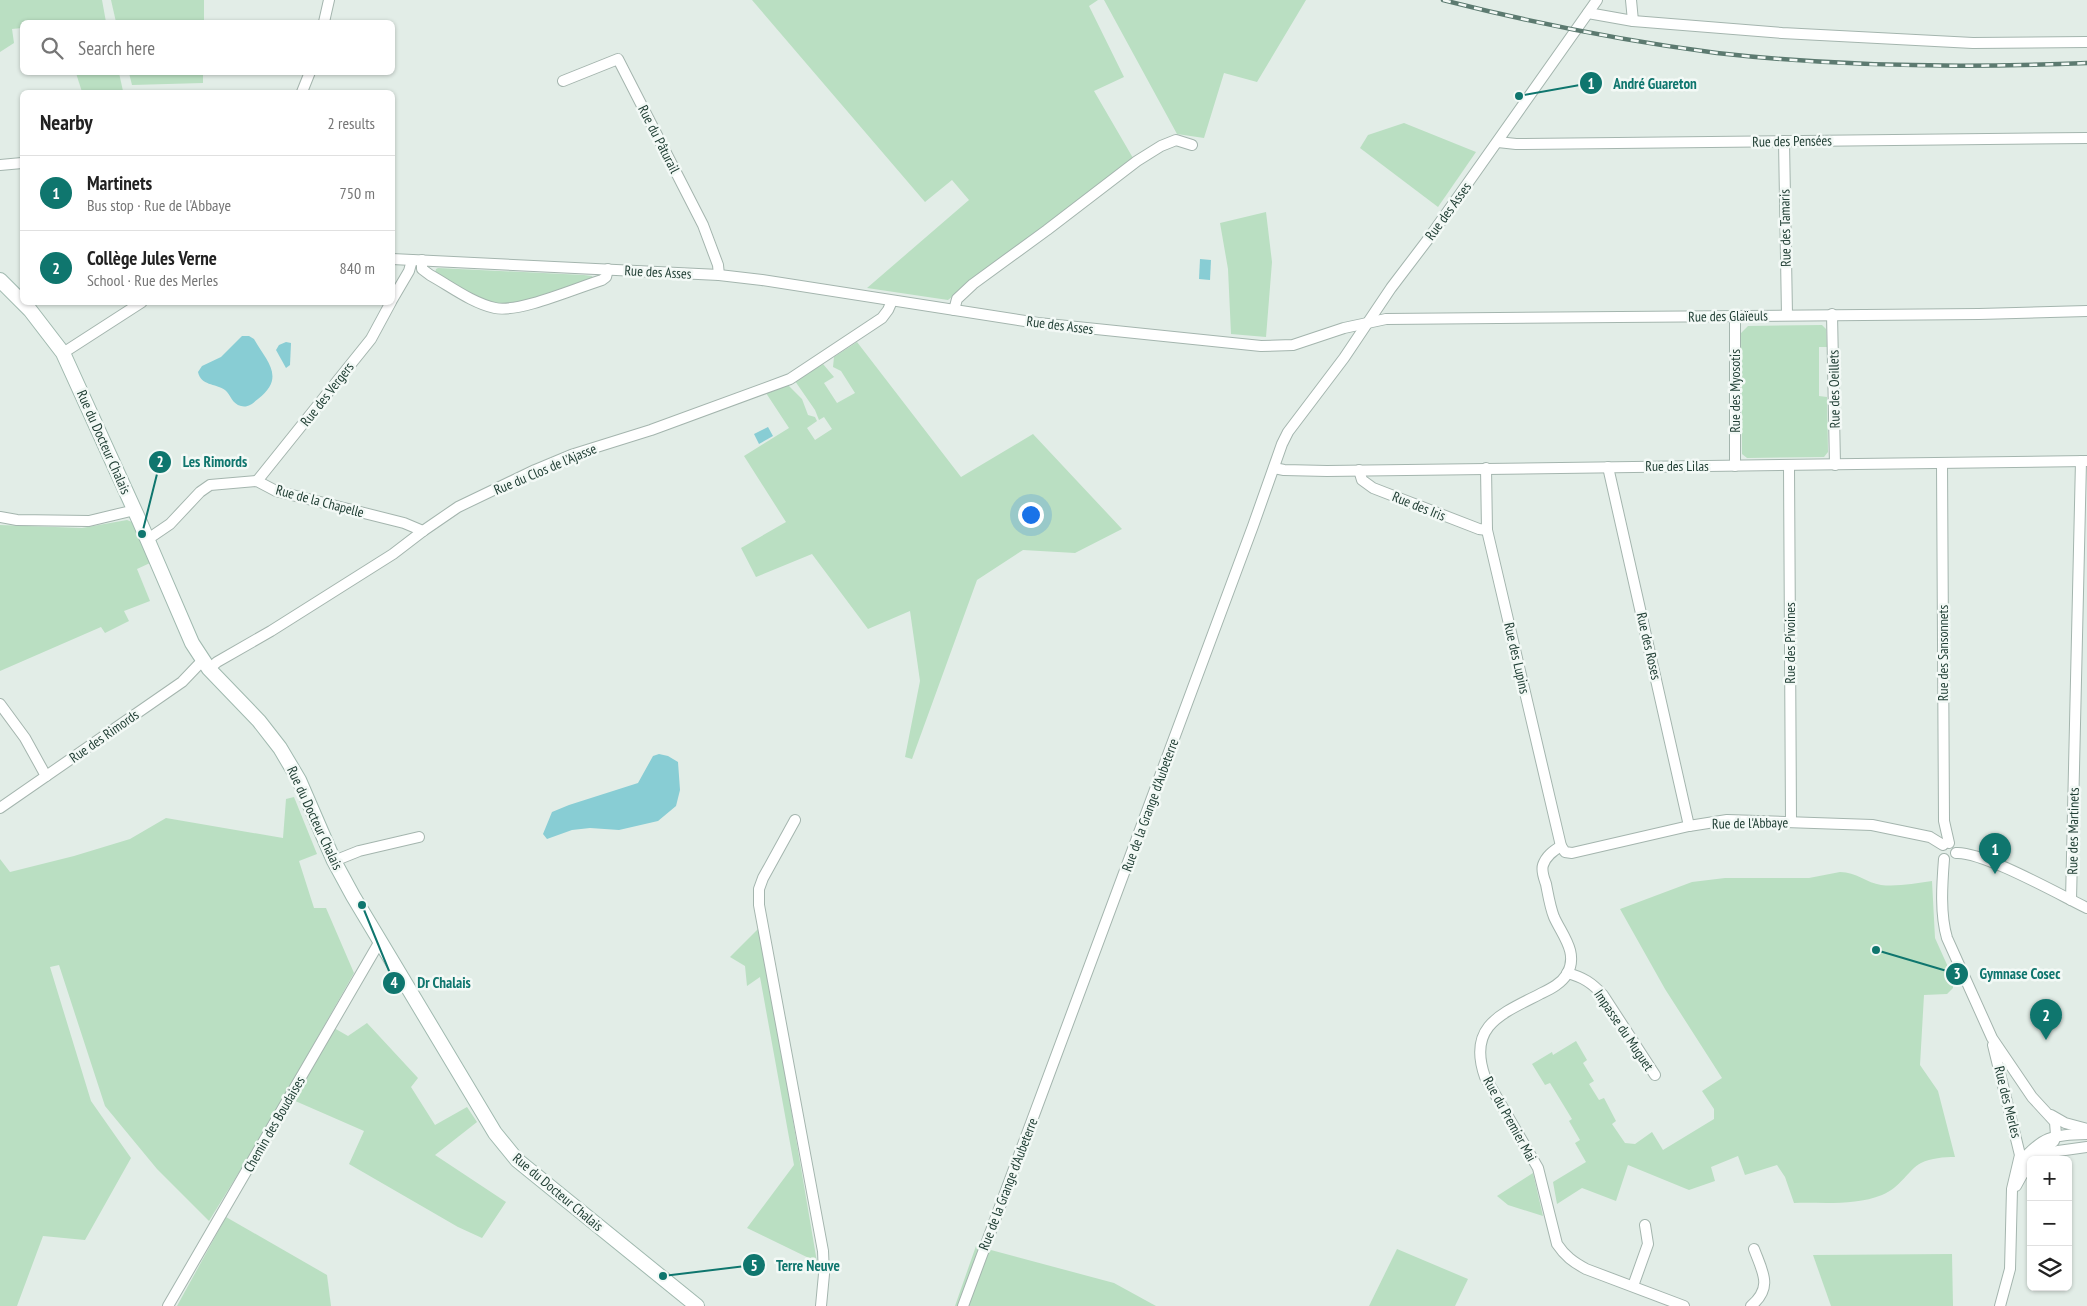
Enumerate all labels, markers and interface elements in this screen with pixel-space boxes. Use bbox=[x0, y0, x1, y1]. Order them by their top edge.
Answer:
search box bbox=[20, 20, 395, 75]
icon: search bbox=[38, 34, 66, 62]
text: Search here bbox=[78, 36, 155, 60]
callout: André Guareton bbox=[1578, 68, 1707, 98]
text: 1 bbox=[1587, 74, 1595, 93]
text: André Guareton bbox=[1612, 74, 1697, 93]
street label: Rue du Pâturail bbox=[634, 102, 684, 177]
text: Nearby bbox=[40, 109, 93, 136]
text: 2 results bbox=[328, 113, 375, 133]
street label: Rue des Pensées bbox=[1752, 131, 1832, 151]
text: Martinets bbox=[87, 171, 152, 195]
street label: Rue des Asses bbox=[1421, 178, 1475, 244]
text: 1 bbox=[52, 183, 60, 203]
text: 750 m bbox=[340, 183, 375, 203]
street label: Rue des Tamaris bbox=[1775, 189, 1795, 267]
text: Bus stop · Rue de l'Abbaye bbox=[87, 195, 231, 215]
text: Collège Jules Verne bbox=[87, 246, 217, 270]
text: 2 bbox=[52, 258, 60, 278]
text: 840 m bbox=[340, 258, 375, 278]
street label: Rue des Asses bbox=[624, 261, 692, 283]
text: School · Rue des Merles bbox=[87, 270, 218, 290]
street label: Rue des Glaïeuls bbox=[1688, 306, 1768, 326]
street label: Rue des Asses bbox=[1025, 312, 1095, 338]
street label: Rue des Myosotis bbox=[1726, 349, 1744, 433]
street label: Rue des Oeillets bbox=[1824, 349, 1844, 428]
street label: Rue des Vergers bbox=[296, 358, 358, 430]
street label: Rue du Docteur Chalais bbox=[73, 387, 135, 497]
street label: Rue du Clos de l'Ajasse bbox=[491, 439, 599, 499]
callout: Les Rimords bbox=[147, 447, 257, 477]
text: 2 bbox=[156, 452, 164, 471]
text: Les Rimords bbox=[183, 452, 247, 471]
street label: Rue des Lilas bbox=[1645, 457, 1709, 475]
street label: Rue de la Chapelle bbox=[274, 481, 366, 521]
street label: Rue des Iris bbox=[1390, 487, 1449, 525]
your location bbox=[1018, 502, 1044, 528]
street label: Rue des Pivoines bbox=[1781, 602, 1799, 684]
street label: Rue des Sansonnets bbox=[1934, 605, 1952, 701]
street label: Rue des Roses bbox=[1633, 611, 1666, 682]
street label: Rue des Lupins bbox=[1500, 621, 1534, 696]
street label: Rue des Rimords bbox=[66, 705, 142, 766]
street label: Rue de la Grange d'Aubeterre bbox=[1118, 736, 1183, 874]
street label: Rue du Docteur Chalais bbox=[283, 763, 347, 873]
street label: Rue des Martinets bbox=[2063, 787, 2083, 875]
street label: Rue de l'Abbaye bbox=[1712, 813, 1788, 833]
pin: 1 bbox=[1979, 833, 2011, 874]
callout: Gymnase Cosec bbox=[1944, 959, 2070, 989]
text: 3 bbox=[1953, 964, 1961, 983]
text: Gymnase Cosec bbox=[1980, 964, 2061, 983]
callout: Dr Chalais bbox=[382, 968, 481, 998]
text: 4 bbox=[390, 973, 398, 992]
text: Dr Chalais bbox=[417, 973, 471, 992]
street label: Impasse du Muguet bbox=[1590, 986, 1658, 1074]
pin: 2 bbox=[2030, 999, 2062, 1040]
street label: Rue des Merles bbox=[1990, 1064, 2026, 1140]
street label: Chemin des Boudaises bbox=[239, 1073, 309, 1175]
street label: Rue du Premier Mai bbox=[1479, 1073, 1541, 1165]
street label: Rue de la Grange d'Aubeterre bbox=[974, 1115, 1042, 1253]
street label: Rue du Docteur Chalais bbox=[509, 1149, 607, 1235]
map controls bbox=[2027, 1156, 2072, 1291]
button: + bbox=[2027, 1156, 2072, 1201]
button: − bbox=[2027, 1201, 2072, 1246]
button: layers bbox=[2027, 1246, 2072, 1291]
callout: Terre Neuve bbox=[741, 1250, 850, 1280]
text: 5 bbox=[750, 1256, 758, 1275]
text: Terre Neuve bbox=[776, 1256, 840, 1275]

